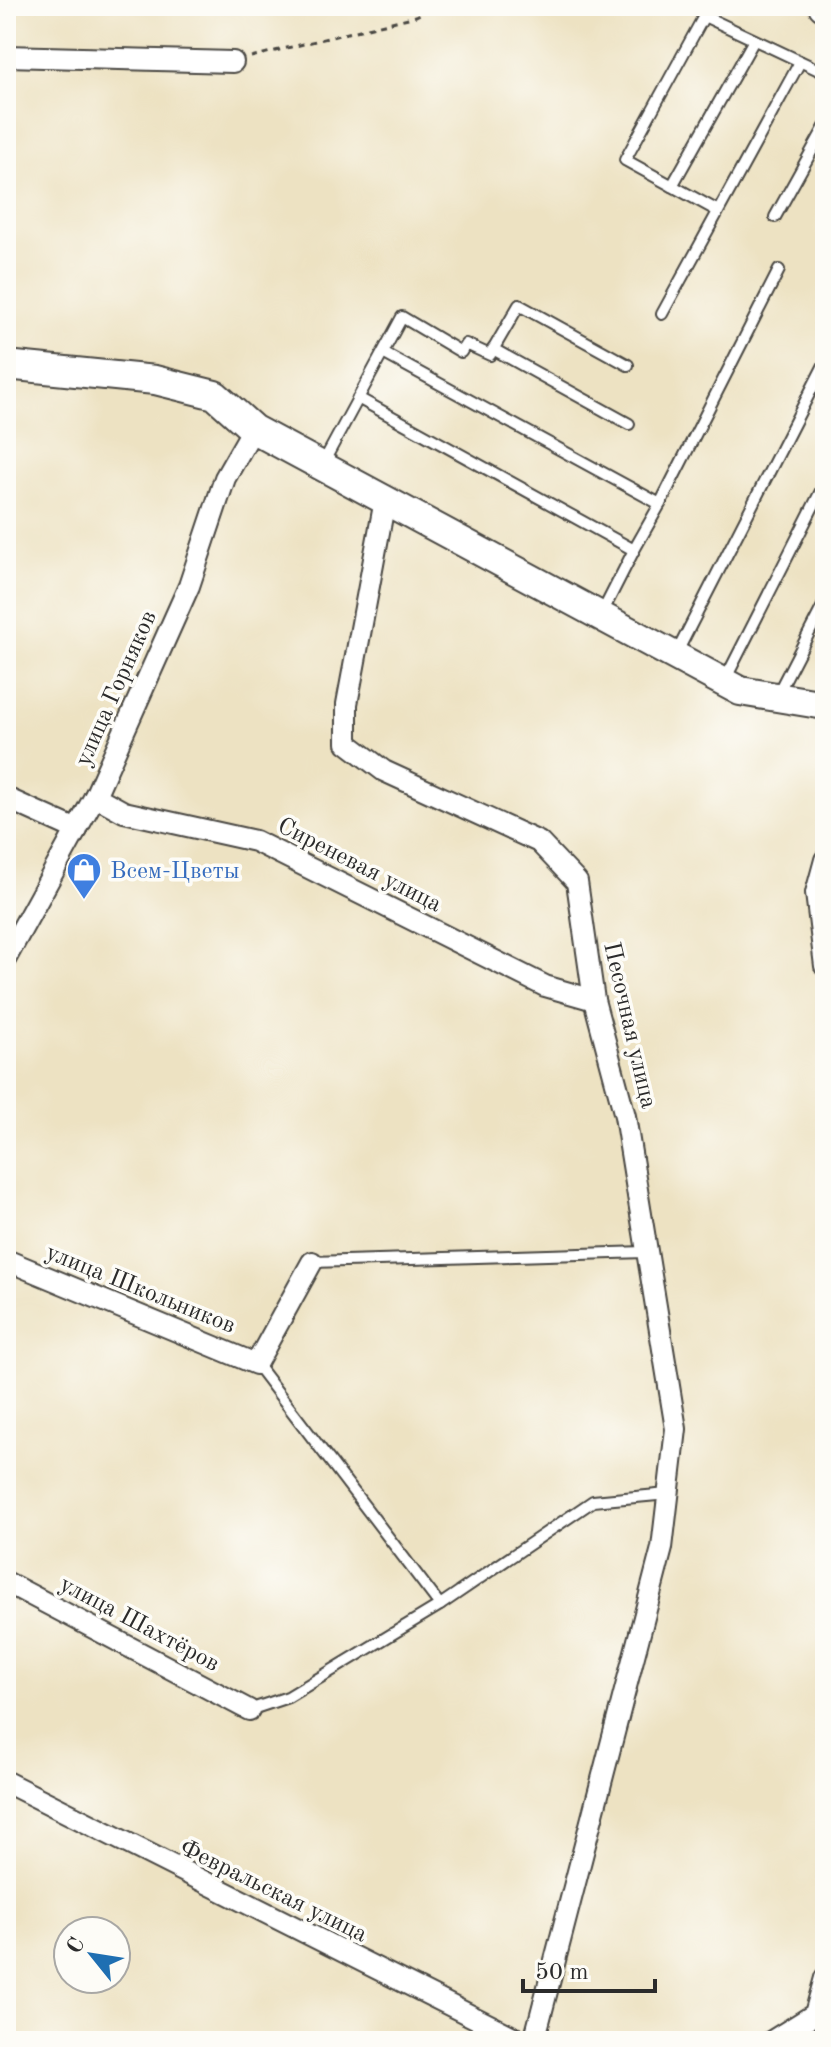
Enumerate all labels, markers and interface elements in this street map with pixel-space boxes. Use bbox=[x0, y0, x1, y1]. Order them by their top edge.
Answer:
street label: улица Горняков bbox=[72, 607, 162, 770]
street label: Сиреневая улица bbox=[273, 814, 445, 918]
shop icon: Всем-Цветы bbox=[65, 851, 103, 901]
place label: Всем-Цветы bbox=[110, 860, 240, 884]
street label: Песочная улица bbox=[598, 940, 660, 1111]
street label: улица Школьников bbox=[42, 1241, 238, 1339]
street label: улица Шахтёров bbox=[55, 1573, 223, 1677]
street label: Февральская улица bbox=[176, 1836, 371, 1948]
north arrow bbox=[52, 1915, 132, 1995]
text: С bbox=[63, 1934, 90, 1958]
scale bar bbox=[523, 1943, 655, 1993]
text: 50 m bbox=[535, 1961, 589, 1985]

